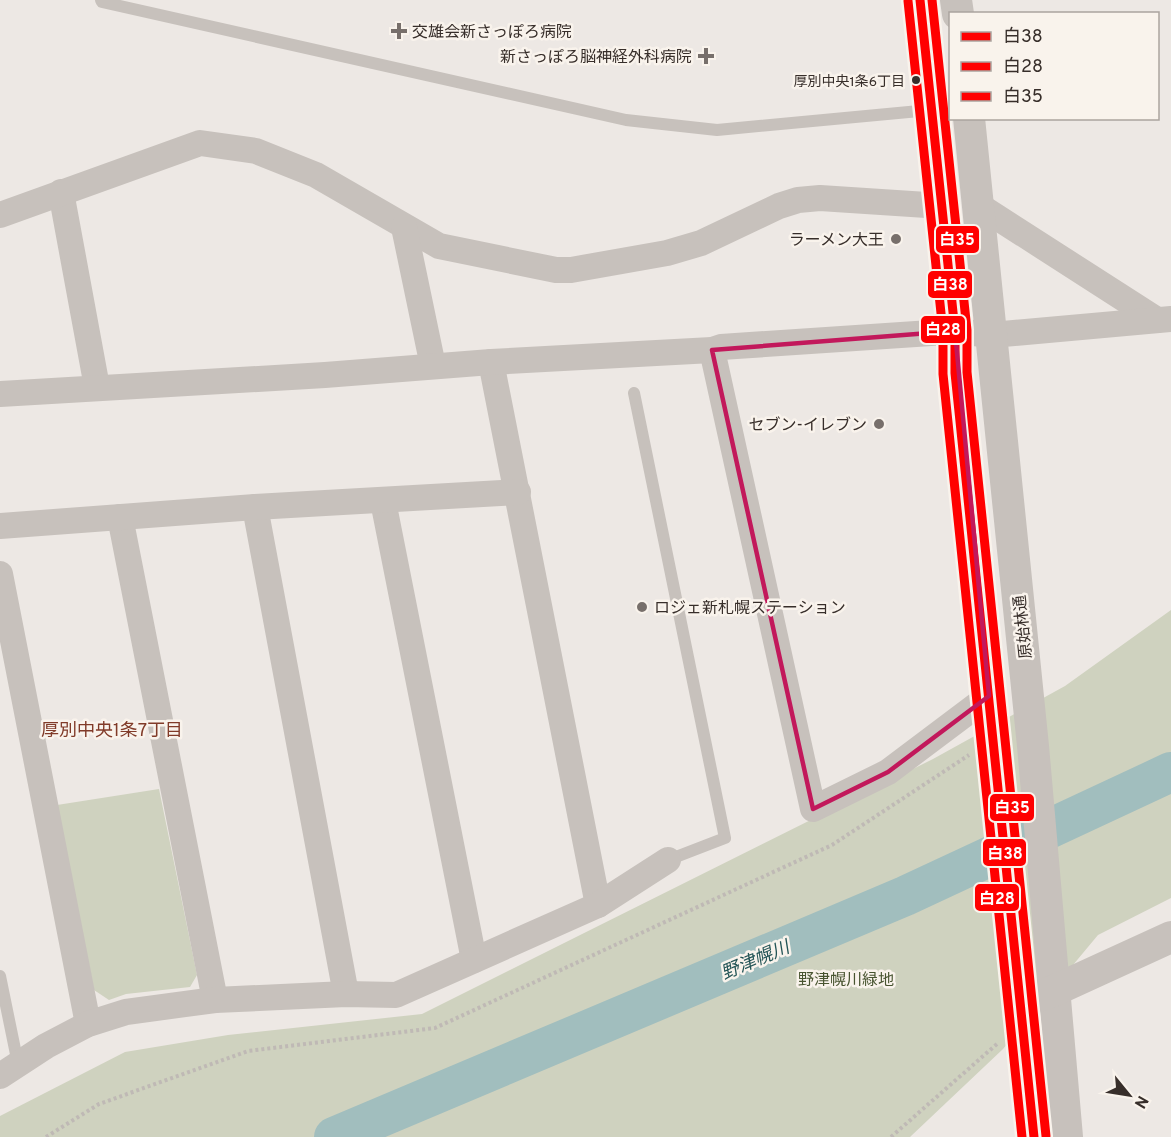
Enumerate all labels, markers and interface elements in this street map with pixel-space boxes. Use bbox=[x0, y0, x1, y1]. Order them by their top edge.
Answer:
legend bbox=[949, 12, 1159, 120]
marker: 交雄会新さっぽろ病院 bbox=[390, 22, 408, 40]
place label: 交雄会新さっぽろ病院 bbox=[412, 23, 572, 43]
text: 白38 bbox=[1003, 26, 1043, 49]
marker: 新さっぽろ脳神経外科病院 bbox=[697, 47, 715, 65]
place label: 新さっぽろ脳神経外科病院 bbox=[500, 48, 692, 68]
text: 白28 bbox=[1003, 56, 1043, 79]
place label: 厚別中央1条6丁目 bbox=[793, 74, 905, 91]
marker: 厚別中央1条6丁目 bbox=[910, 74, 922, 86]
text: 白35 bbox=[1003, 86, 1043, 109]
line badge: 白35 bbox=[935, 225, 980, 254]
place label: ラーメン大王 bbox=[789, 231, 884, 251]
text: 白35 bbox=[939, 231, 975, 251]
marker: ラーメン大王 bbox=[889, 232, 903, 246]
line badge: 白38 bbox=[927, 270, 973, 299]
text: 白38 bbox=[932, 276, 968, 296]
line badge: 白28 bbox=[920, 315, 966, 344]
text: 白28 bbox=[925, 321, 961, 341]
place label: セブン-イレブン bbox=[749, 416, 867, 436]
marker: セブン-イレブン bbox=[872, 417, 886, 431]
street label: 原始林通 bbox=[1011, 594, 1037, 660]
place label: ロジェ新札幌ステーション bbox=[654, 599, 846, 619]
marker: ロジェ新札幌ステーション bbox=[635, 600, 649, 614]
district label: 厚別中央1条7丁目 bbox=[41, 720, 183, 743]
line badge: 白35 bbox=[989, 793, 1035, 822]
text: 白35 bbox=[994, 799, 1030, 819]
line badge: 白38 bbox=[982, 838, 1027, 867]
text: 白38 bbox=[987, 845, 1023, 865]
line badge: 白28 bbox=[974, 883, 1020, 912]
text: 白28 bbox=[979, 890, 1015, 910]
water label: 野津幌川 bbox=[718, 936, 795, 986]
park label: 野津幌川緑地 bbox=[798, 971, 894, 991]
north arrow bbox=[1099, 1065, 1159, 1125]
text: N bbox=[1129, 1092, 1152, 1111]

